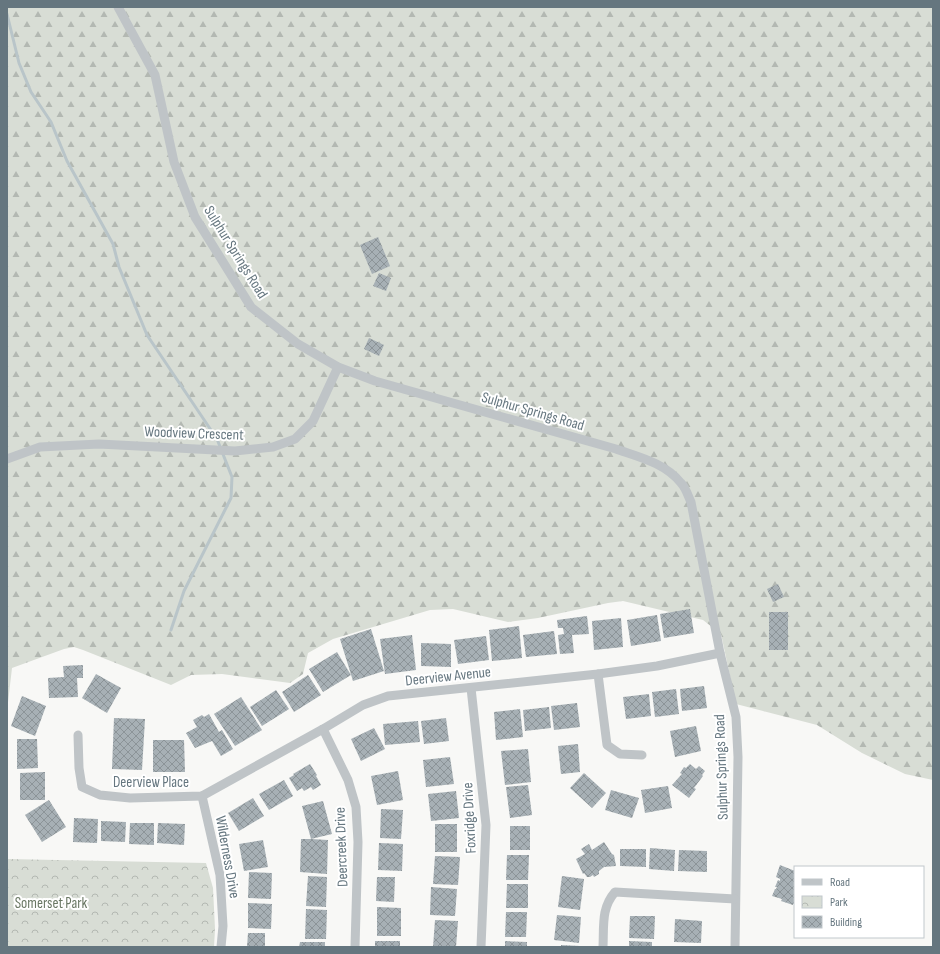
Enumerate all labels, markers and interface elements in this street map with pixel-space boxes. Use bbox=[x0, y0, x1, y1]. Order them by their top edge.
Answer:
street label: Sulphur Springs Road bbox=[199, 202, 272, 302]
street label: Sulphur Springs Road bbox=[479, 388, 586, 435]
street label: Woodview Crescent bbox=[144, 422, 244, 445]
street label: Deerview Avenue bbox=[404, 663, 492, 690]
street label: Sulphur Springs Road bbox=[710, 714, 733, 820]
street label: Deerview Place bbox=[113, 773, 189, 792]
street label: Foxridge Drive bbox=[458, 782, 481, 854]
street label: Deercreek Drive bbox=[331, 807, 352, 887]
street label: Wilderness Drive bbox=[211, 814, 244, 900]
legend bbox=[794, 866, 924, 938]
text: Road bbox=[830, 875, 850, 890]
park label: Somerset Park bbox=[15, 894, 88, 913]
text: Park bbox=[830, 895, 848, 910]
text: Building bbox=[830, 915, 862, 930]

